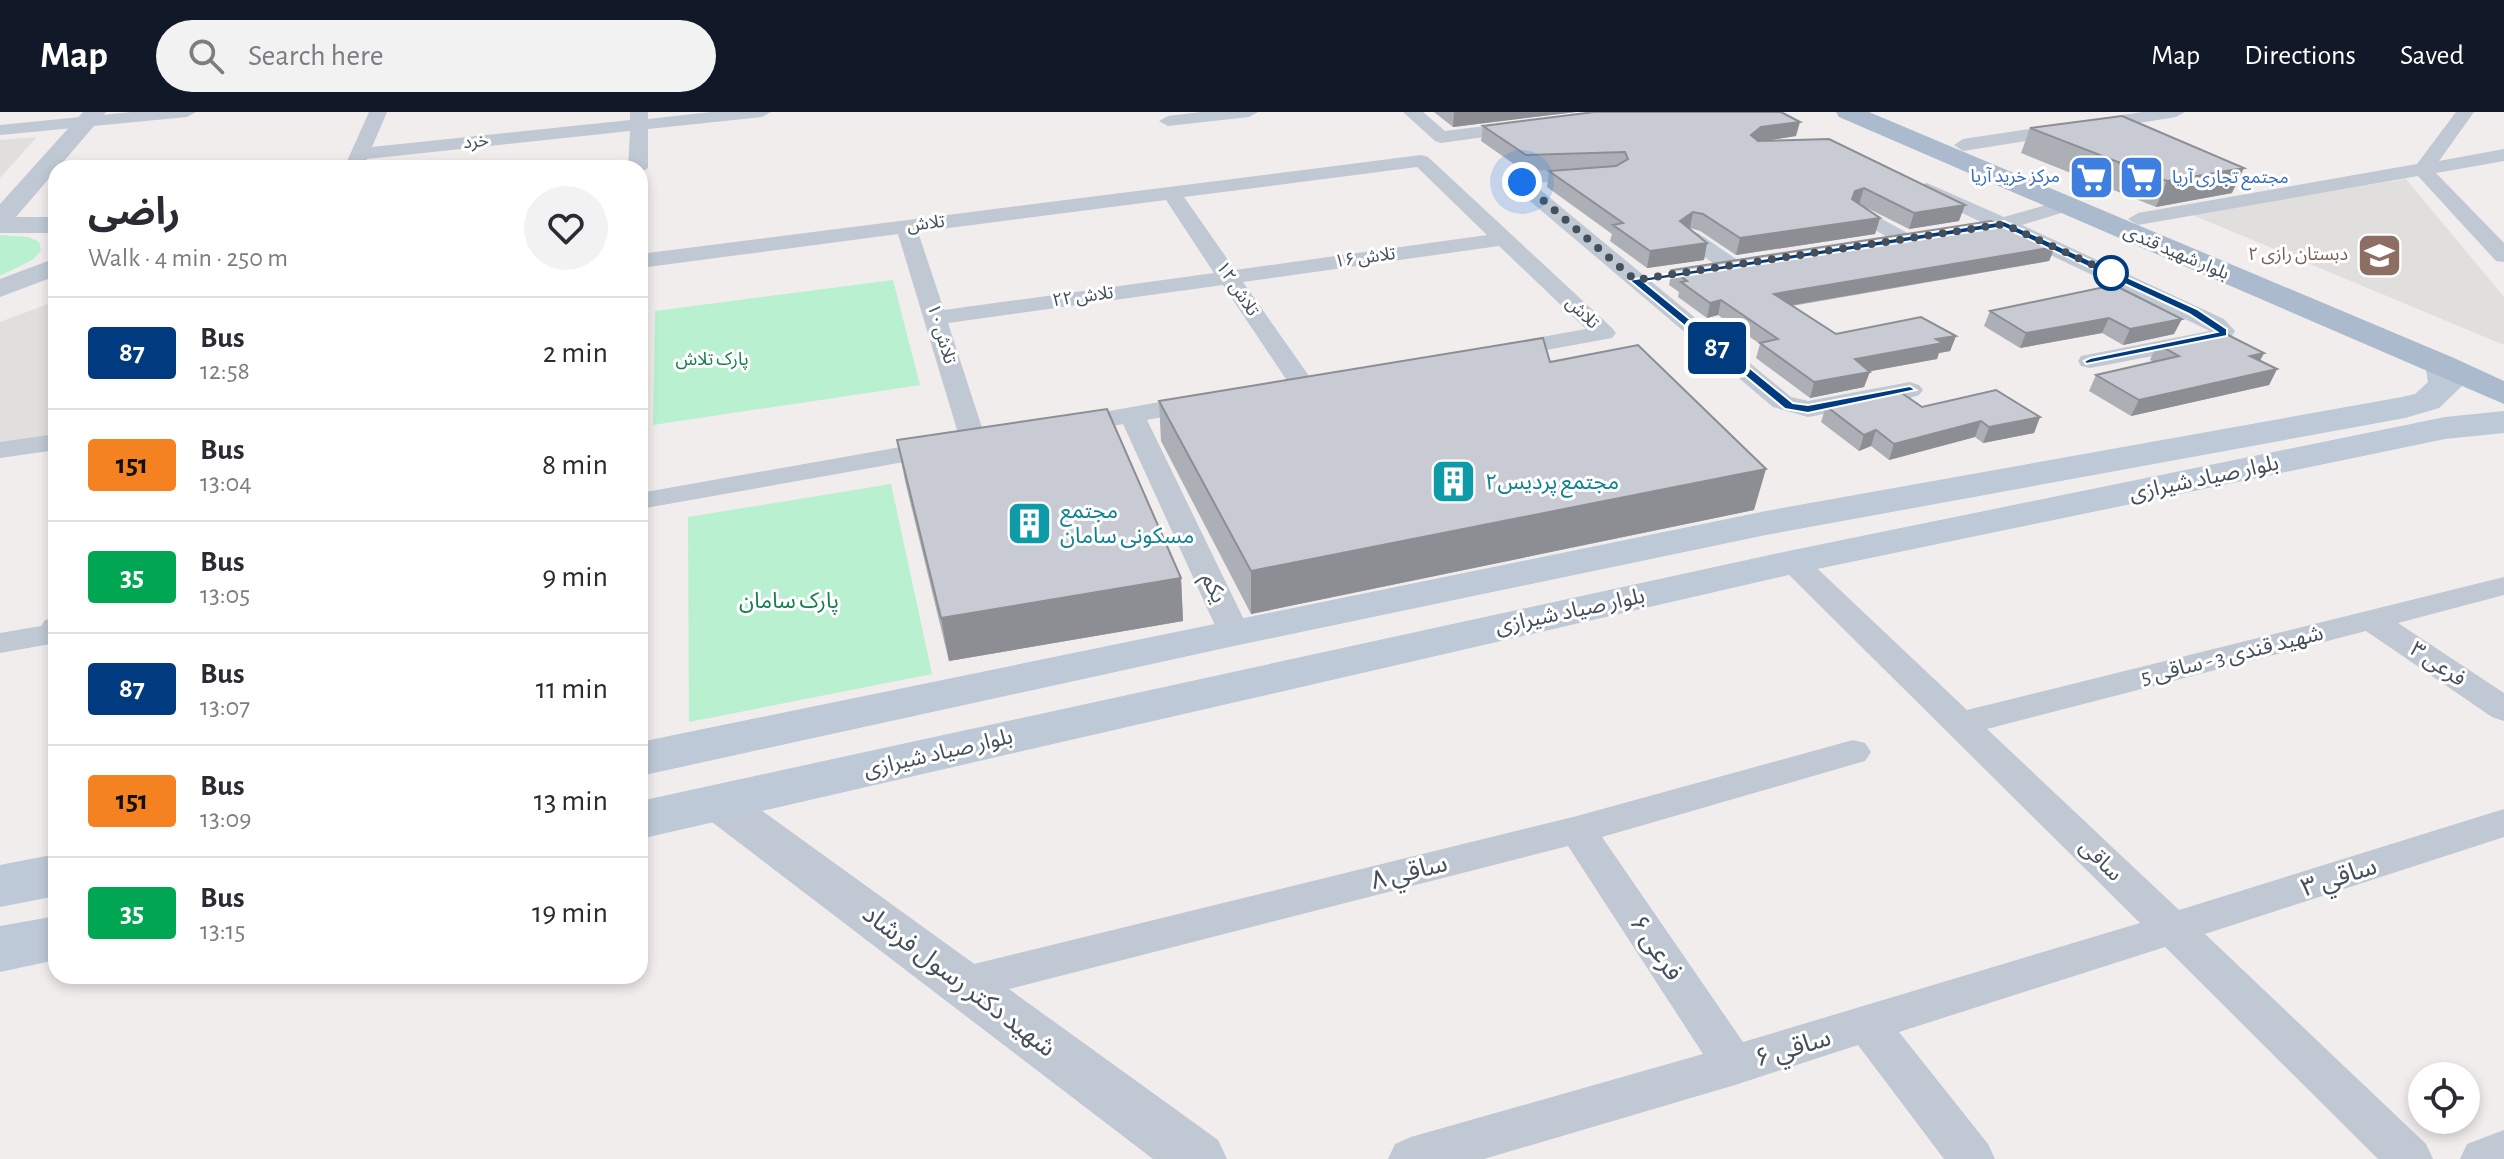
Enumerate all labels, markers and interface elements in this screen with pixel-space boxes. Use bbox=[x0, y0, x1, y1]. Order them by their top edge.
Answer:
search box bbox=[156, 20, 716, 92]
icon: search bbox=[184, 34, 228, 78]
text: Map bbox=[40, 37, 108, 75]
text: Search here bbox=[248, 41, 384, 71]
text: Map bbox=[2151, 42, 2200, 70]
text: Directions bbox=[2244, 42, 2356, 70]
text: Saved bbox=[2400, 42, 2464, 70]
street label: خرد bbox=[462, 132, 490, 153]
supermarket icon: مرکز خرید آریا bbox=[2067, 153, 2115, 201]
supermarket icon: مجتمع تجاری آریا bbox=[2117, 154, 2165, 202]
your location bbox=[1502, 162, 1542, 202]
place label: مرکز خرید آریا bbox=[1971, 167, 2060, 187]
place label: مجتمع تجاری آریا bbox=[2172, 168, 2289, 191]
button: heart bbox=[524, 186, 608, 270]
text: راضی bbox=[88, 194, 180, 232]
street label: تلاش bbox=[906, 213, 946, 236]
street label: بلوار شهید قندی bbox=[2120, 223, 2231, 284]
school or university icon: دبستان رازی ۲ bbox=[2355, 231, 2403, 279]
text: Walk · 4 min · 250 m bbox=[88, 245, 288, 271]
street label: تلاش ۱۶ bbox=[1333, 245, 1397, 272]
place label: دبستان رازی ۲ bbox=[2248, 246, 2348, 265]
unlabelled marker bbox=[2094, 256, 2128, 290]
street label: تلاش ۱۲ bbox=[1212, 258, 1262, 320]
street label: تلاش ۲۲ bbox=[1051, 284, 1115, 311]
street label: تلاش bbox=[1561, 293, 1602, 333]
street label: تلاش ۱۰ bbox=[922, 302, 959, 366]
line badge: 87 bbox=[1681, 322, 1753, 374]
text: Bus bbox=[200, 323, 245, 353]
text: 87 bbox=[1704, 334, 1730, 362]
text: 2 min bbox=[543, 338, 608, 368]
text: 87 bbox=[119, 339, 145, 367]
park label: پارک تلاش bbox=[675, 351, 749, 370]
text: 12:58 bbox=[200, 358, 250, 384]
text: Bus bbox=[200, 435, 245, 465]
text: 8 min bbox=[542, 450, 608, 480]
text: 151 bbox=[116, 451, 148, 479]
street label: بلوار صیاد شیرازی bbox=[2127, 451, 2281, 507]
building icon: مجتمع پردیس۲ bbox=[1430, 458, 1478, 506]
text: 13:04 bbox=[200, 470, 252, 496]
place label: مجتمع پردیس۲ bbox=[1485, 471, 1619, 498]
building icon: مجتمع مسکونی سامان bbox=[1005, 500, 1053, 548]
place label: مجتمع مسکونی سامان bbox=[1060, 500, 1194, 548]
text: Bus bbox=[200, 547, 245, 577]
text: 9 min bbox=[542, 562, 608, 592]
text: 35 bbox=[120, 563, 144, 591]
street label: یکم bbox=[1193, 570, 1230, 608]
text: 13:05 bbox=[200, 582, 250, 608]
street label: بلوار صیاد شیرازی bbox=[1493, 584, 1647, 640]
park label: پارک سامان bbox=[739, 590, 839, 615]
street label: شهید قندی 3 - ساقی 5 bbox=[2139, 622, 2326, 689]
street label: فرعی ۳ bbox=[2406, 638, 2470, 691]
text: Bus bbox=[200, 659, 245, 689]
text: 11 min bbox=[536, 674, 608, 704]
text: 87 bbox=[119, 675, 145, 703]
text: 13:07 bbox=[200, 694, 250, 720]
street label: بلوار صیاد شیرازی bbox=[861, 725, 1015, 783]
text: Bus bbox=[200, 771, 245, 801]
text: 13 min bbox=[534, 786, 608, 816]
text: 151 bbox=[116, 787, 148, 815]
text: 13:09 bbox=[200, 806, 252, 832]
street label: ساقی bbox=[2075, 835, 2127, 886]
street label: ساقي ۸ bbox=[1368, 850, 1451, 900]
street label: ساقي ۳ bbox=[2298, 853, 2382, 907]
text: Bus bbox=[200, 883, 245, 913]
text: 19 min bbox=[532, 898, 608, 928]
text: 35 bbox=[120, 899, 144, 927]
street label: شهید دکتر رسول فرشاد bbox=[857, 900, 1060, 1063]
street label: فرعی ۶ bbox=[1624, 911, 1687, 986]
text: 13:15 bbox=[200, 918, 245, 944]
street label: ساقي ۶ bbox=[1752, 1024, 1836, 1078]
map controls bbox=[2408, 1062, 2480, 1134]
button: locate bbox=[2408, 1062, 2480, 1134]

